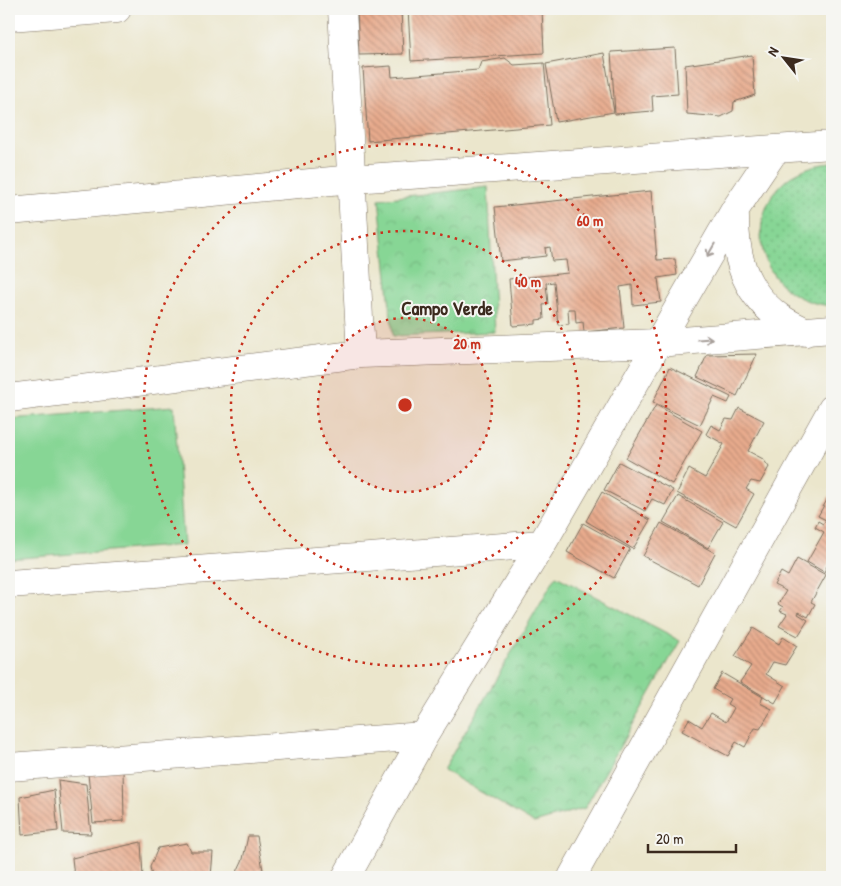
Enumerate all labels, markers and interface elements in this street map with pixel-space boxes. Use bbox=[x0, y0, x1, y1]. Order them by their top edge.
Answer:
north arrow bbox=[758, 32, 808, 82]
text: N bbox=[762, 43, 783, 59]
text: 60 m bbox=[577, 210, 603, 231]
one-way arrow bbox=[706, 242, 716, 257]
text: 40 m bbox=[515, 271, 541, 292]
district label: Campo Verde bbox=[401, 295, 493, 322]
text: 20 m bbox=[453, 333, 481, 354]
one-way arrow bbox=[697, 334, 713, 344]
centre of rings bbox=[396, 396, 414, 414]
scale bar bbox=[648, 821, 736, 853]
text: 20 m bbox=[656, 828, 683, 849]

